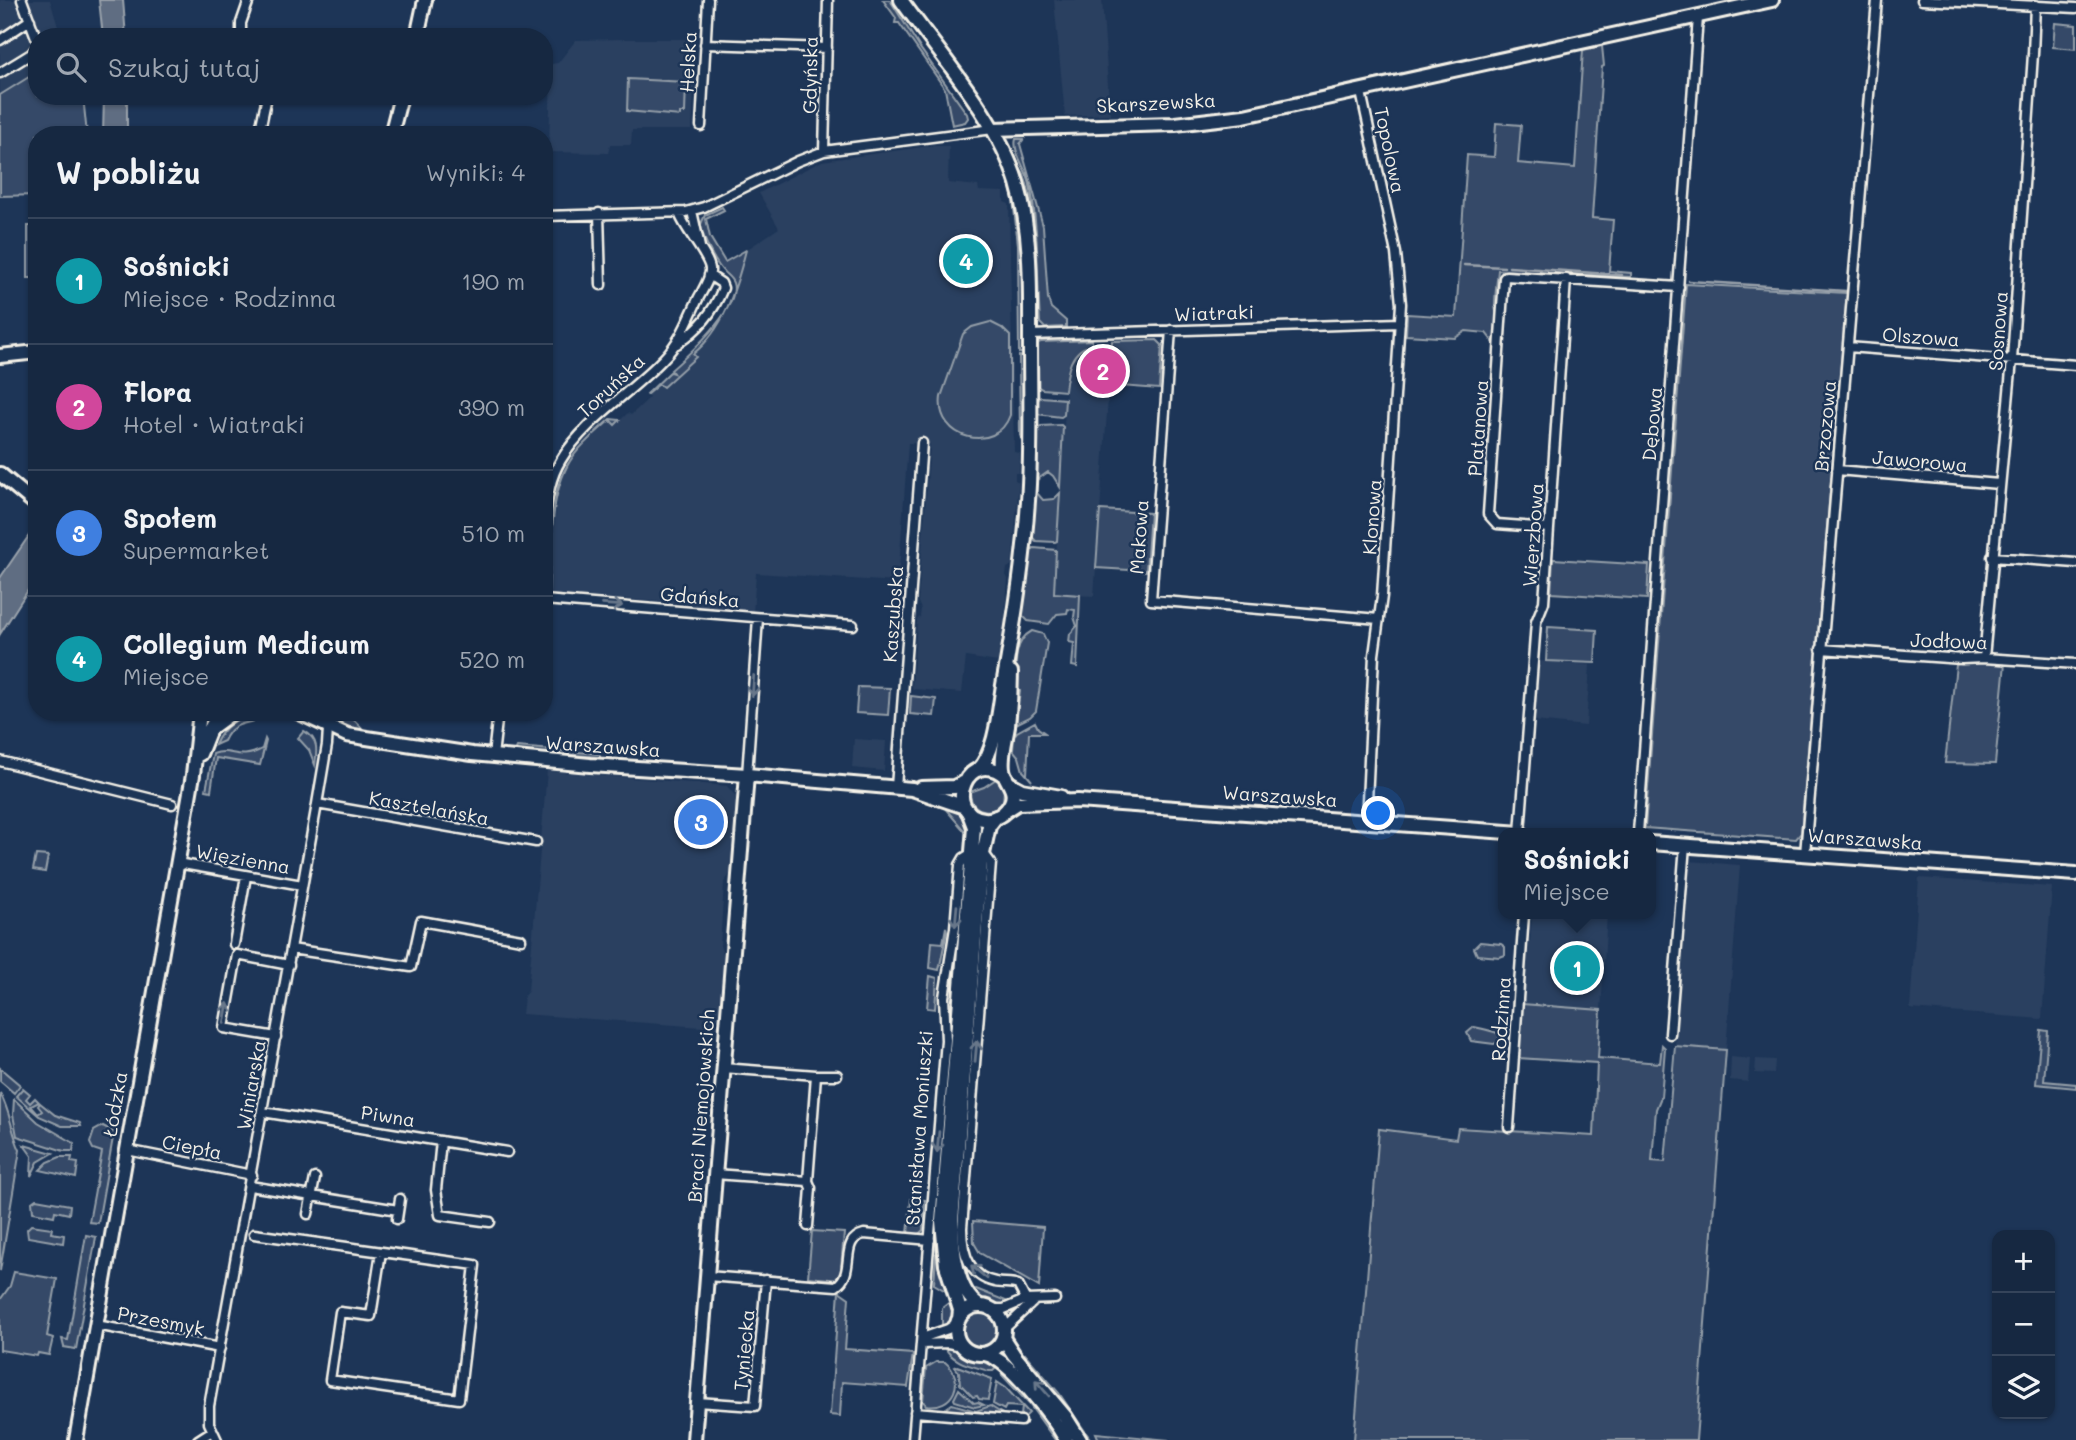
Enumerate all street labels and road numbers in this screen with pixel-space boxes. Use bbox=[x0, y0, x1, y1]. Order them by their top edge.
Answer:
street label: Helska bbox=[673, 31, 702, 93]
street label: Gdyńska bbox=[796, 36, 823, 114]
street label: Skarszewska bbox=[1096, 87, 1216, 118]
street label: Topolowa bbox=[1369, 105, 1412, 195]
street label: Sosnowa bbox=[1982, 290, 2013, 372]
street label: Wiatraki bbox=[1174, 299, 1254, 326]
street label: Olszowa bbox=[1882, 321, 1961, 352]
street label: Toruńska bbox=[572, 348, 650, 423]
street label: Platanowa bbox=[1462, 379, 1493, 477]
street label: Brzozowa bbox=[1808, 379, 1841, 473]
street label: Dębowa bbox=[1636, 386, 1667, 462]
street label: Jaworowa bbox=[1871, 444, 1969, 477]
street label: Klonowa bbox=[1356, 478, 1387, 556]
street label: Wierzbowa bbox=[1516, 482, 1549, 588]
street label: Makowa bbox=[1123, 499, 1154, 575]
street label: Kaszubska bbox=[877, 565, 908, 663]
street label: Gdańska bbox=[659, 581, 741, 612]
street label: Jodłowa bbox=[1910, 627, 1988, 654]
street label: Warszawska bbox=[544, 729, 662, 762]
street label: Warszawska bbox=[1221, 779, 1339, 812]
street label: Kasztelańska bbox=[367, 785, 491, 830]
street label: Warszawska bbox=[1806, 822, 1924, 855]
street label: Więzienna bbox=[194, 838, 292, 879]
street label: Rodzinna bbox=[1485, 976, 1516, 1062]
street label: Braci Niemojowskich bbox=[681, 1008, 720, 1203]
street label: Stanisława Moniuszki bbox=[899, 1029, 938, 1226]
street label: Winiarska bbox=[230, 1038, 271, 1132]
street label: Łódzka bbox=[96, 1069, 133, 1138]
street label: Piwna bbox=[359, 1099, 417, 1132]
street label: Ciepła bbox=[160, 1128, 224, 1165]
street label: Przesmyk bbox=[116, 1300, 207, 1341]
street label: Tyniecka bbox=[727, 1308, 760, 1392]

